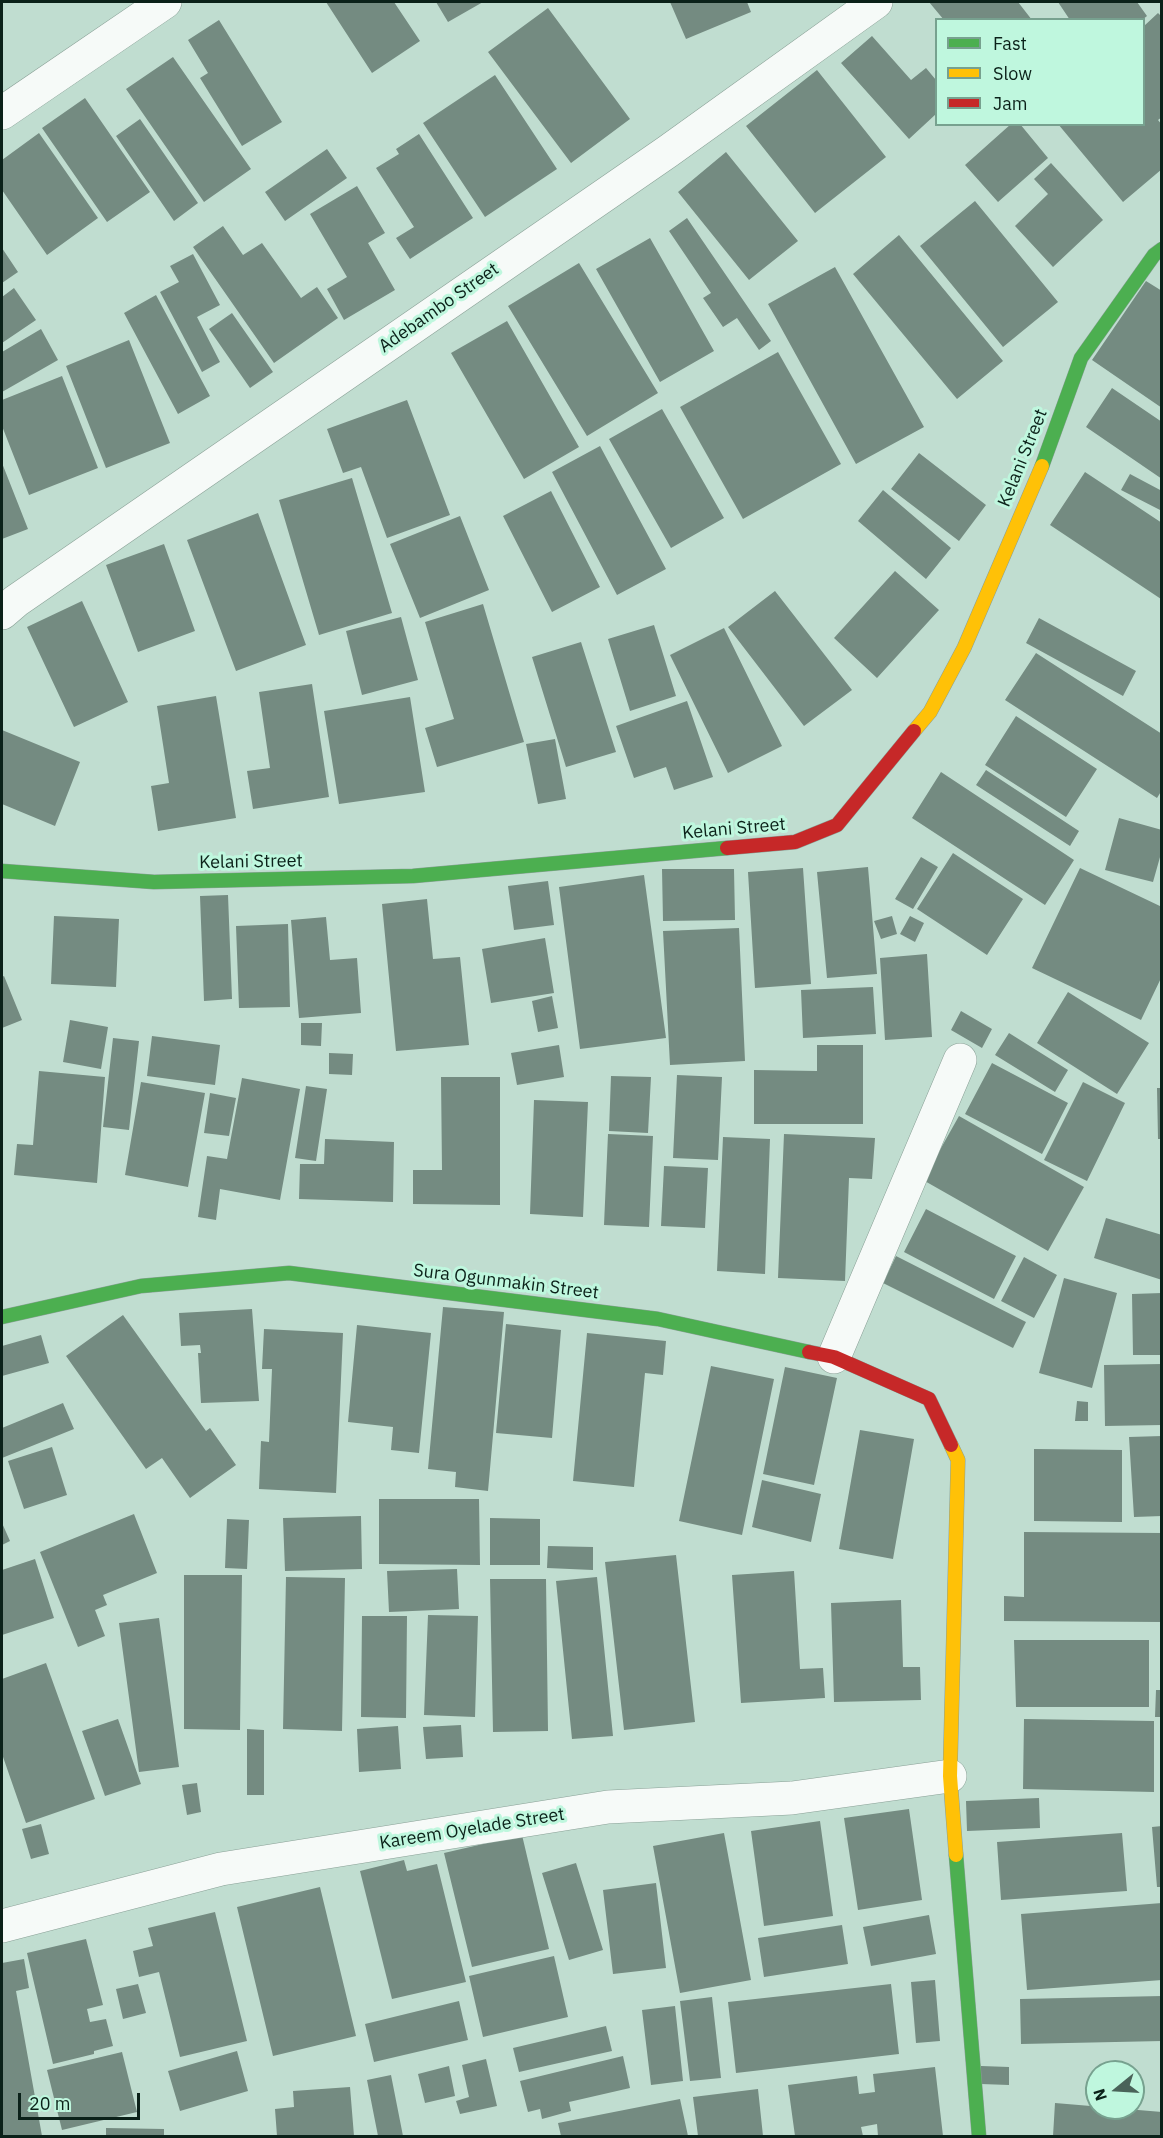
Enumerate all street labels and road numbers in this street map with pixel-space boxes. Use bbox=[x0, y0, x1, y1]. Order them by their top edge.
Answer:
street label: Adebambo Street bbox=[375, 258, 503, 358]
street label: Kelani Street bbox=[994, 406, 1052, 510]
street label: Kelani Street bbox=[681, 814, 787, 844]
street label: Kelani Street bbox=[199, 850, 303, 874]
street label: Sura Ogunmakin Street bbox=[412, 1260, 600, 1304]
street label: Kareem Oyelade Street bbox=[378, 1804, 566, 1854]

